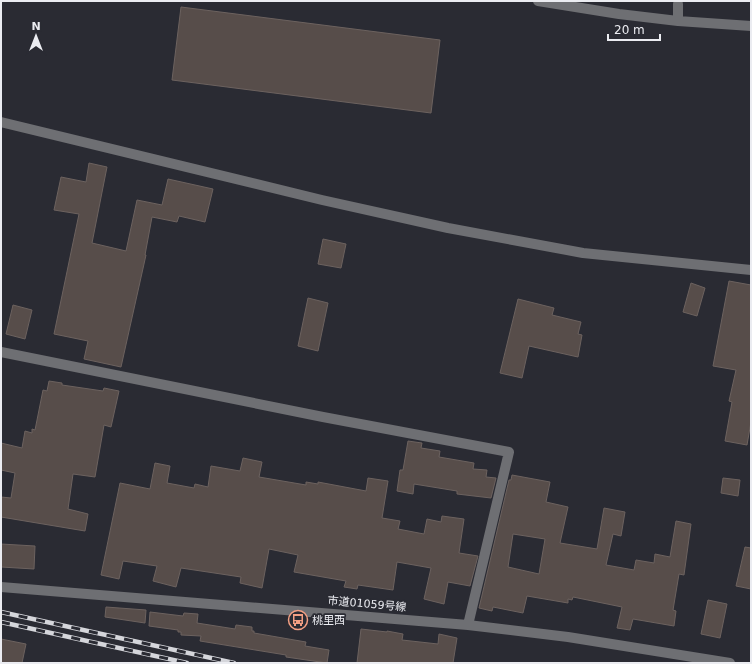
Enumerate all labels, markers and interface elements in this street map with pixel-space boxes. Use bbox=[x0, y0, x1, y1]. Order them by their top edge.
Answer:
north arrow bbox=[16, 16, 56, 56]
scale bar bbox=[608, 16, 660, 42]
text: N bbox=[31, 20, 41, 33]
text: 20 m bbox=[614, 23, 645, 37]
street label: 市道01059号線 bbox=[327, 594, 407, 614]
bus stop icon: 桃里西 bbox=[287, 609, 309, 631]
place label: 桃里西 bbox=[312, 614, 345, 627]

